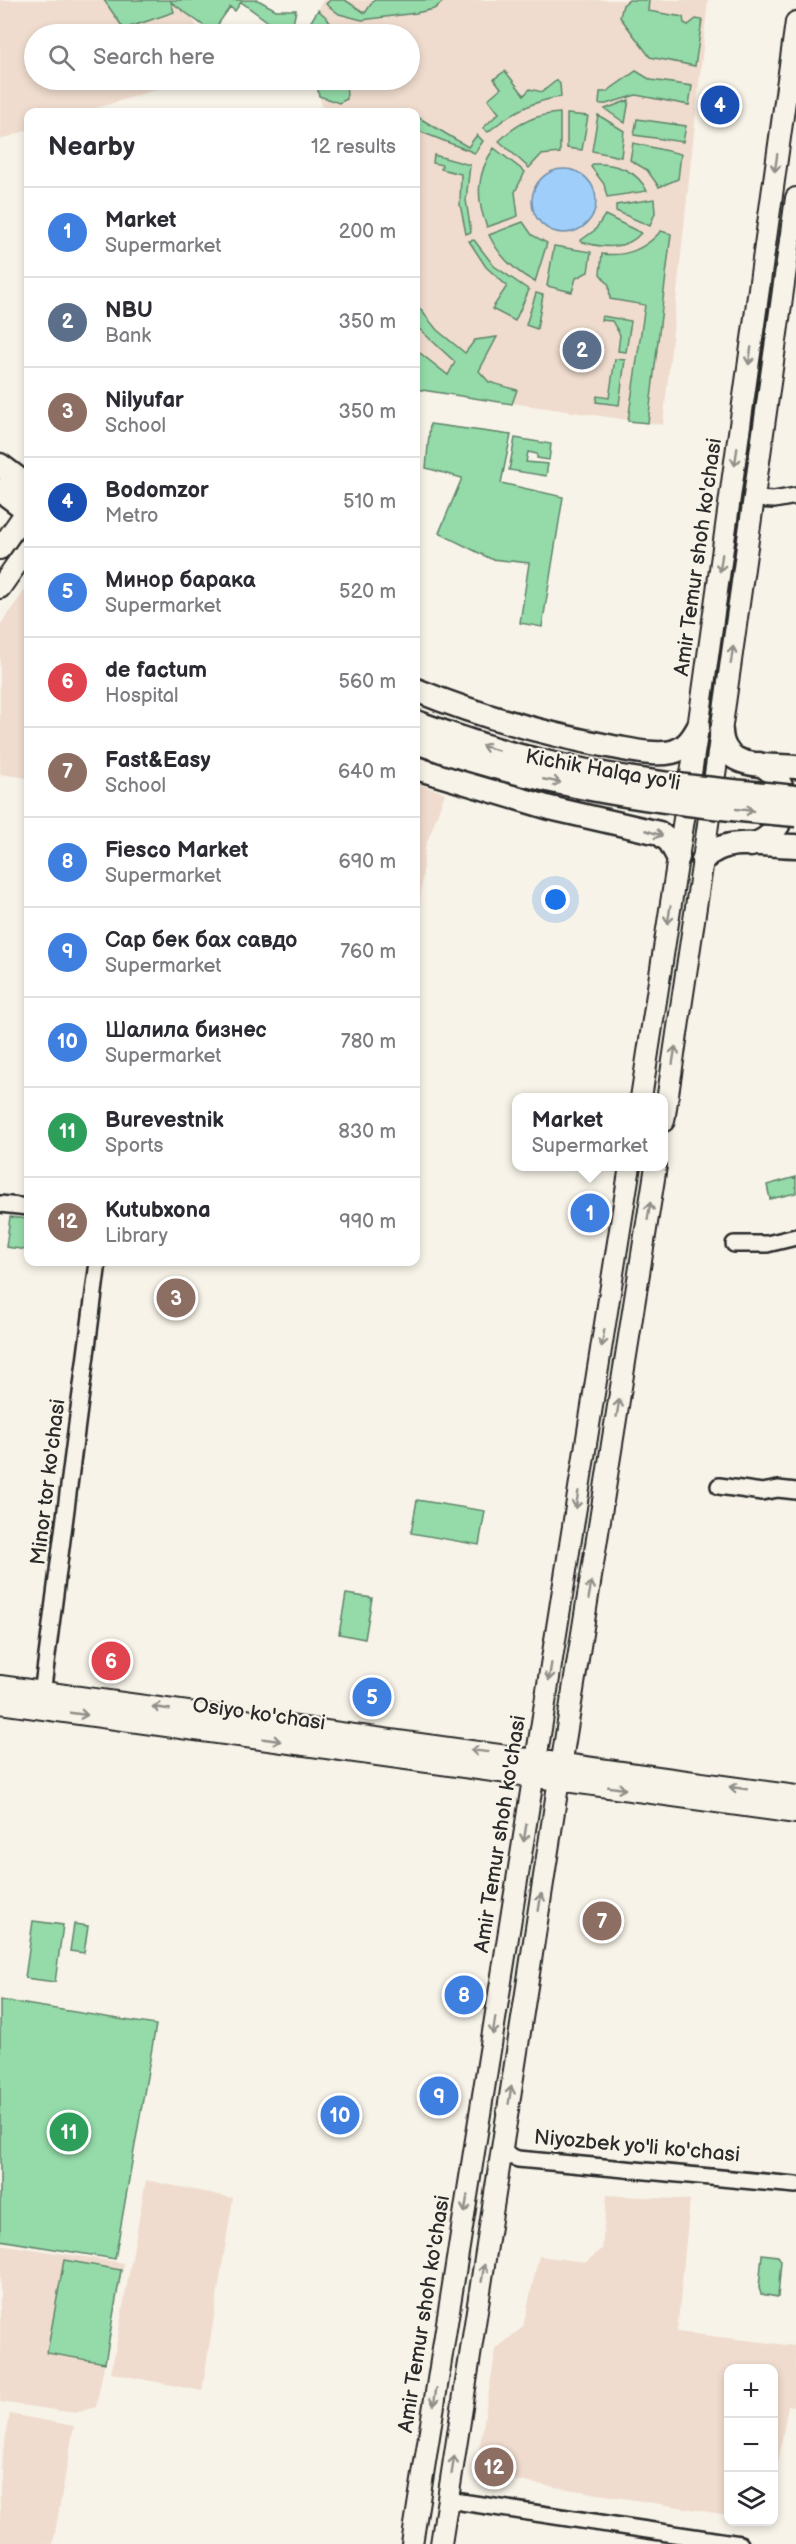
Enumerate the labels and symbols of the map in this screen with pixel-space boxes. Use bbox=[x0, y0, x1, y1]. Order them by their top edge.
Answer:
pin: 4 bbox=[700, 82, 740, 128]
one-way arrow bbox=[771, 153, 782, 172]
pin: 2 bbox=[562, 328, 602, 372]
one-way arrow bbox=[744, 346, 755, 366]
street label: Amir Temur shoh ko'chasi bbox=[669, 436, 727, 678]
one-way arrow bbox=[730, 446, 741, 466]
one-way arrow bbox=[715, 553, 726, 573]
one-way arrow bbox=[726, 645, 737, 665]
one-way arrow bbox=[481, 741, 500, 752]
street label: Kichik Halqa yo'li bbox=[524, 744, 682, 796]
one-way arrow bbox=[542, 776, 562, 787]
one-way arrow bbox=[735, 805, 755, 816]
one-way arrow bbox=[644, 828, 663, 839]
your location bbox=[541, 885, 570, 914]
one-way arrow bbox=[664, 904, 675, 924]
one-way arrow bbox=[668, 1046, 679, 1066]
pin: 1 bbox=[570, 1190, 610, 1236]
one-way arrow bbox=[644, 1201, 655, 1221]
pin: 3 bbox=[156, 1276, 195, 1320]
one-way arrow bbox=[597, 1327, 608, 1347]
street label: Minor tor ko'chasi bbox=[25, 1398, 71, 1566]
one-way arrow bbox=[612, 1399, 623, 1419]
one-way arrow bbox=[572, 1490, 583, 1509]
one-way arrow bbox=[584, 1580, 595, 1600]
pin: 6 bbox=[92, 1638, 130, 1684]
one-way arrow bbox=[545, 1662, 556, 1682]
pin: 5 bbox=[352, 1674, 392, 1720]
street label: Osiyo ko'chasi bbox=[191, 1692, 327, 1736]
one-way arrow bbox=[151, 1703, 171, 1714]
one-way arrow bbox=[68, 1708, 88, 1719]
street label: Amir Temur shoh ko'chasi bbox=[469, 1714, 531, 1954]
one-way arrow bbox=[262, 1735, 281, 1746]
one-way arrow bbox=[469, 1746, 489, 1757]
one-way arrow bbox=[606, 1782, 626, 1793]
one-way arrow bbox=[729, 1782, 748, 1793]
one-way arrow bbox=[519, 1823, 530, 1843]
one-way arrow bbox=[534, 1893, 545, 1913]
pin: 7 bbox=[582, 1898, 622, 1944]
pin: 8 bbox=[444, 1972, 484, 2018]
one-way arrow bbox=[489, 2016, 500, 2035]
pin: 9 bbox=[420, 2074, 458, 2118]
one-way arrow bbox=[505, 2086, 516, 2105]
pin: 10 bbox=[320, 2092, 360, 2138]
pin: 11 bbox=[50, 2110, 88, 2154]
street label: Niyozbek yo'li ko'chasi bbox=[533, 2125, 741, 2167]
street label: Amir Temur shoh ko'chasi bbox=[393, 2194, 455, 2434]
one-way arrow bbox=[460, 2194, 471, 2213]
one-way arrow bbox=[477, 2263, 488, 2283]
one-way arrow bbox=[429, 2386, 440, 2406]
pin: 12 bbox=[474, 2444, 514, 2490]
one-way arrow bbox=[448, 2456, 459, 2476]

